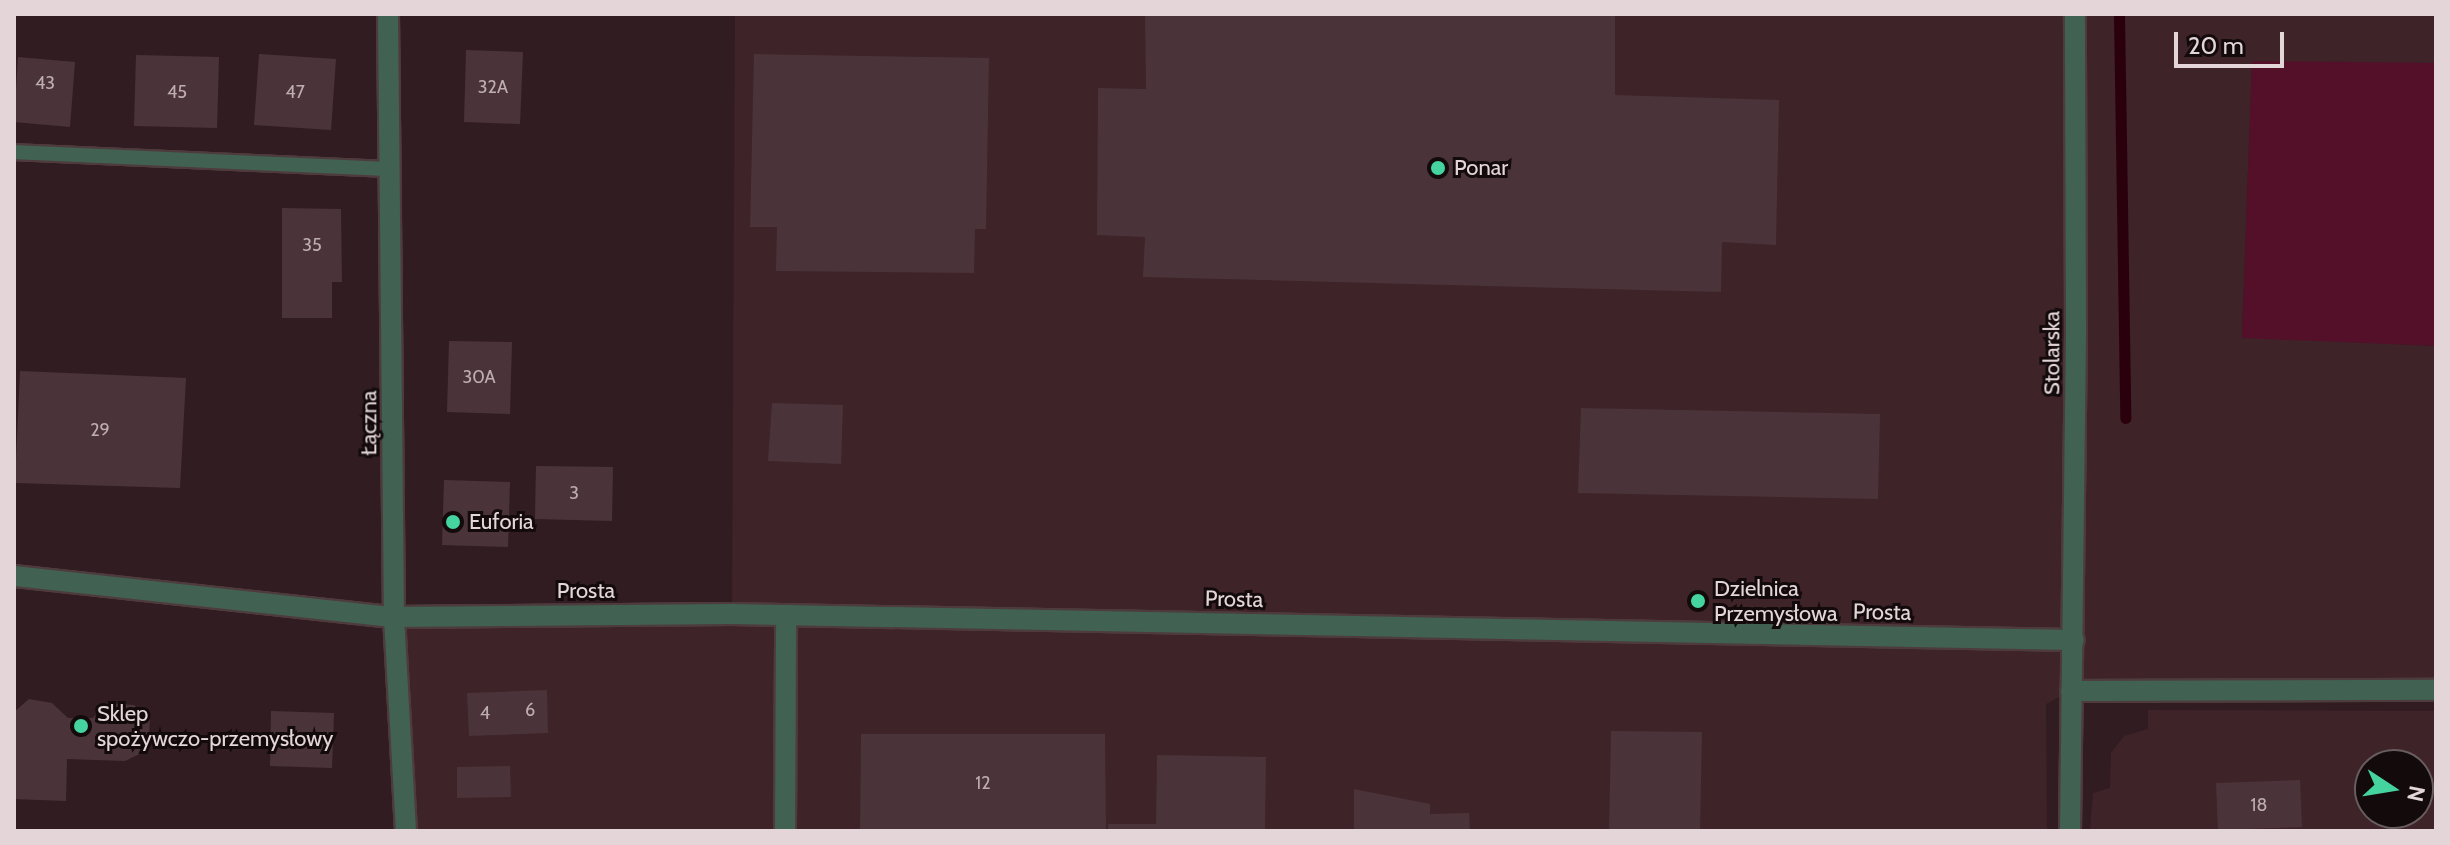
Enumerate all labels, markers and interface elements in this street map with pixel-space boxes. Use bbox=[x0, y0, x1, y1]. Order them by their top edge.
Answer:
scale bar bbox=[2178, 16, 2288, 66]
text: 20 m bbox=[2188, 31, 2244, 60]
house number: 43 bbox=[35, 72, 55, 94]
house number: 32A bbox=[478, 76, 508, 98]
house number: 45 bbox=[167, 81, 187, 103]
house number: 47 bbox=[285, 81, 305, 103]
place label: Ponar bbox=[1454, 155, 1508, 181]
marker: Ponar bbox=[1429, 159, 1447, 177]
house number: 35 bbox=[302, 234, 322, 256]
street label: Stolarska bbox=[2039, 311, 2065, 395]
house number: 30A bbox=[462, 366, 496, 388]
street label: Łączna bbox=[356, 391, 382, 455]
house number: 29 bbox=[90, 419, 110, 441]
house number: 3 bbox=[569, 482, 579, 504]
place label: Euforia bbox=[469, 509, 534, 535]
marker: Euforia bbox=[444, 513, 462, 531]
place label: Dzielnica Przemysłowa bbox=[1714, 575, 1837, 626]
street label: Prosta bbox=[557, 578, 615, 604]
street label: Prosta bbox=[1205, 585, 1263, 613]
marker: Dzielnica Przemysłowa bbox=[1689, 592, 1707, 610]
street label: Prosta bbox=[1853, 598, 1911, 626]
house number: 6 bbox=[525, 699, 535, 721]
place label: Sklep spożywczo-przemysłowy bbox=[97, 700, 333, 752]
house number: 4 bbox=[480, 702, 490, 724]
marker: Sklep spożywczo-przemysłowy bbox=[72, 717, 90, 735]
north arrow bbox=[2354, 749, 2434, 829]
house number: 12 bbox=[975, 772, 991, 794]
text: N bbox=[2401, 783, 2431, 804]
house number: 18 bbox=[2251, 794, 2267, 816]

